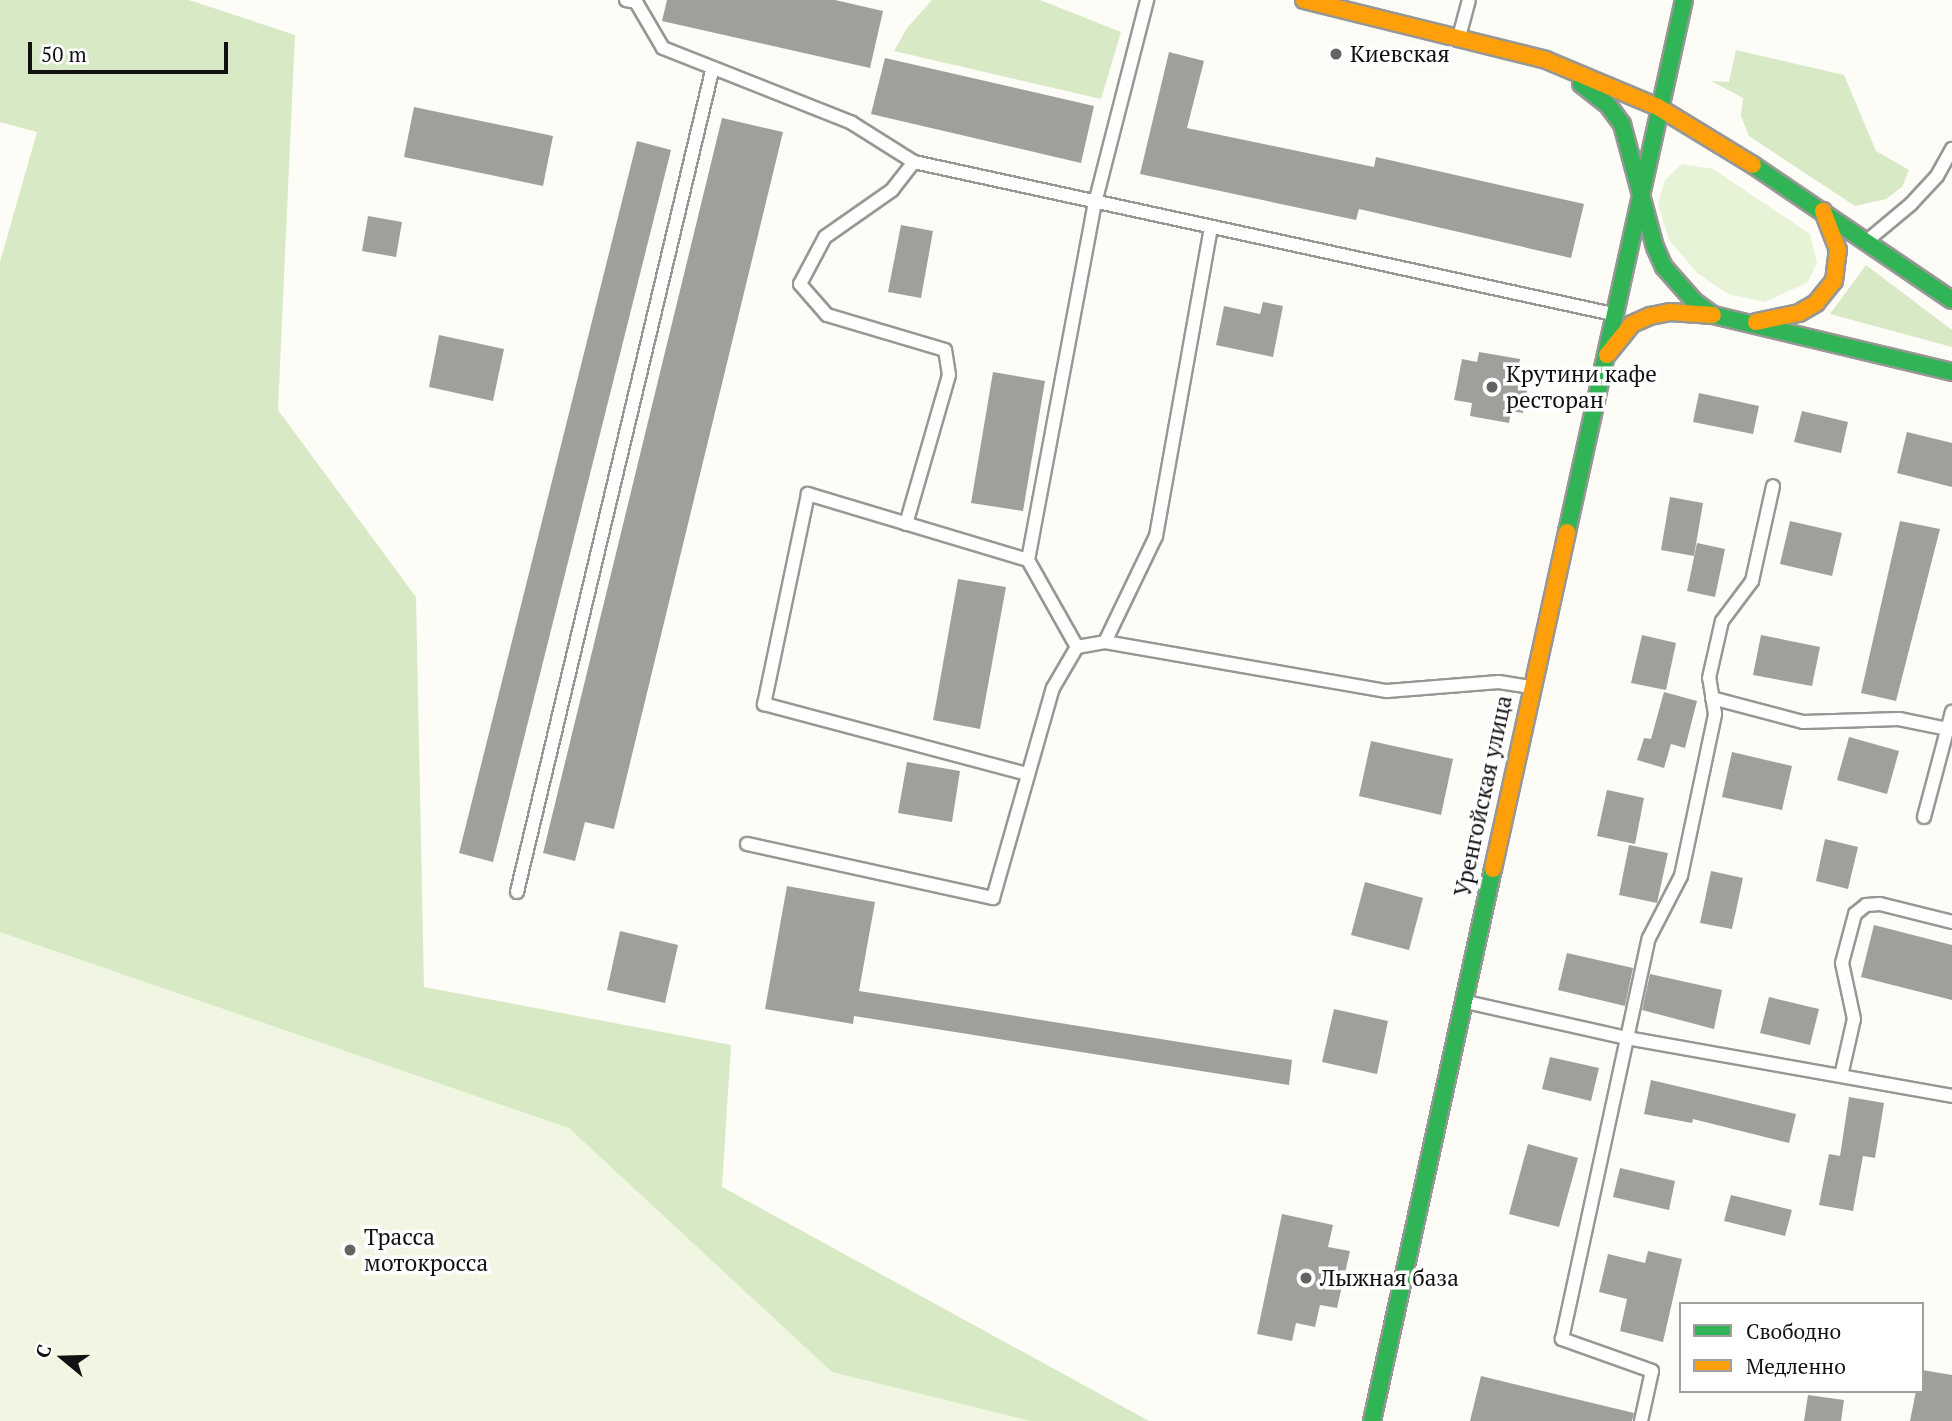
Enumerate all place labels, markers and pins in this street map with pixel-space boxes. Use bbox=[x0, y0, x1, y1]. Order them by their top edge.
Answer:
place label: Киевская bbox=[1350, 40, 1450, 68]
marker: Киевская bbox=[1328, 46, 1344, 62]
place label: Крутини кафе ресторан bbox=[1506, 360, 1657, 414]
marker: Крутини кафе ресторан bbox=[1484, 379, 1500, 395]
place label: Трасса мотокросса bbox=[364, 1223, 488, 1277]
marker: Трасса мотокросса bbox=[342, 1242, 358, 1258]
place label: Лыжная база bbox=[1320, 1264, 1459, 1292]
marker: Лыжная база bbox=[1298, 1270, 1314, 1286]

